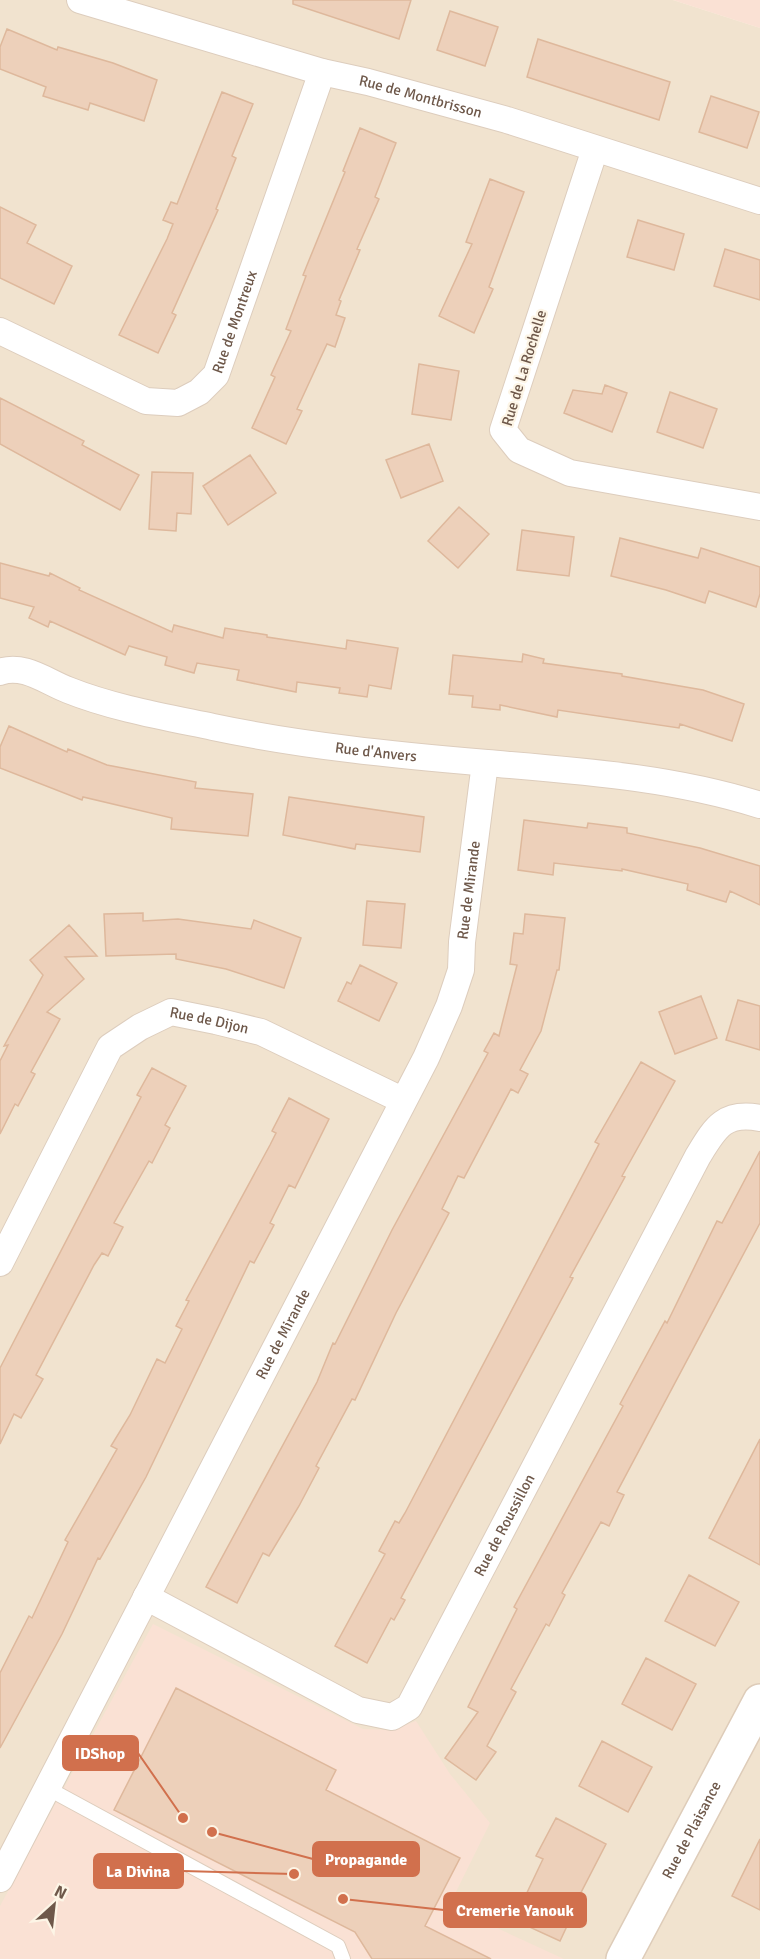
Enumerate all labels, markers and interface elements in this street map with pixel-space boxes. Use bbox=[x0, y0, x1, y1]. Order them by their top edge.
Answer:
street label: Rue de Montbrisson bbox=[357, 71, 484, 122]
street label: Rue de Montreux bbox=[208, 268, 261, 376]
street label: Rue de La Rochelle bbox=[498, 308, 550, 428]
street label: Rue d'Anvers bbox=[334, 738, 418, 766]
street label: Rue de Mirande bbox=[453, 840, 484, 941]
street label: Rue de Dijon bbox=[168, 1003, 251, 1038]
street label: Rue de Mirande bbox=[252, 1286, 314, 1382]
street label: Rue de Roussillon bbox=[470, 1471, 539, 1579]
callout: IDShop bbox=[63, 1736, 138, 1770]
text: IDShop bbox=[75, 1744, 126, 1764]
street label: Rue de Plaisance bbox=[658, 1778, 725, 1882]
callout: Propagande bbox=[313, 1842, 419, 1876]
text: Propagande bbox=[325, 1850, 407, 1870]
callout: La Divina bbox=[94, 1854, 183, 1888]
text: La Divina bbox=[106, 1862, 170, 1882]
north arrow bbox=[24, 1875, 84, 1935]
text: N bbox=[51, 1881, 70, 1904]
callout: Cremerie Yanouk bbox=[444, 1893, 586, 1927]
text: Cremerie Yanouk bbox=[456, 1901, 575, 1921]

